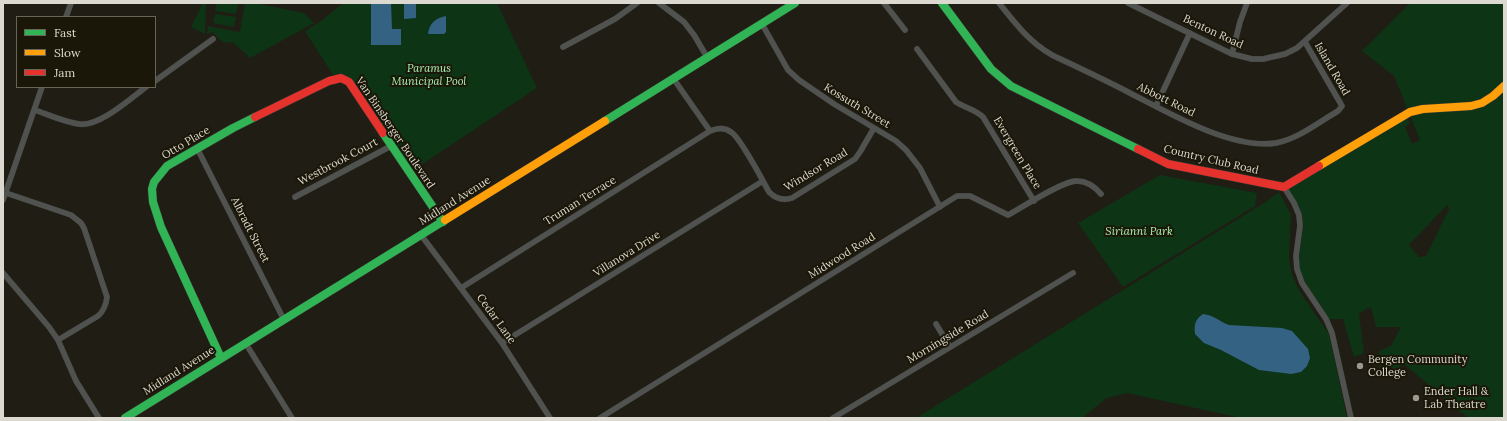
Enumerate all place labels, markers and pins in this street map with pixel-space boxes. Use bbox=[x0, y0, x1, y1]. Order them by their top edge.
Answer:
place label: Bergen Community College bbox=[1368, 353, 1467, 379]
marker: Bergen Community College bbox=[1355, 361, 1365, 371]
place label: Ender Hall & Lab Theatre bbox=[1424, 385, 1488, 411]
marker: Ender Hall & Lab Theatre bbox=[1411, 393, 1421, 403]

